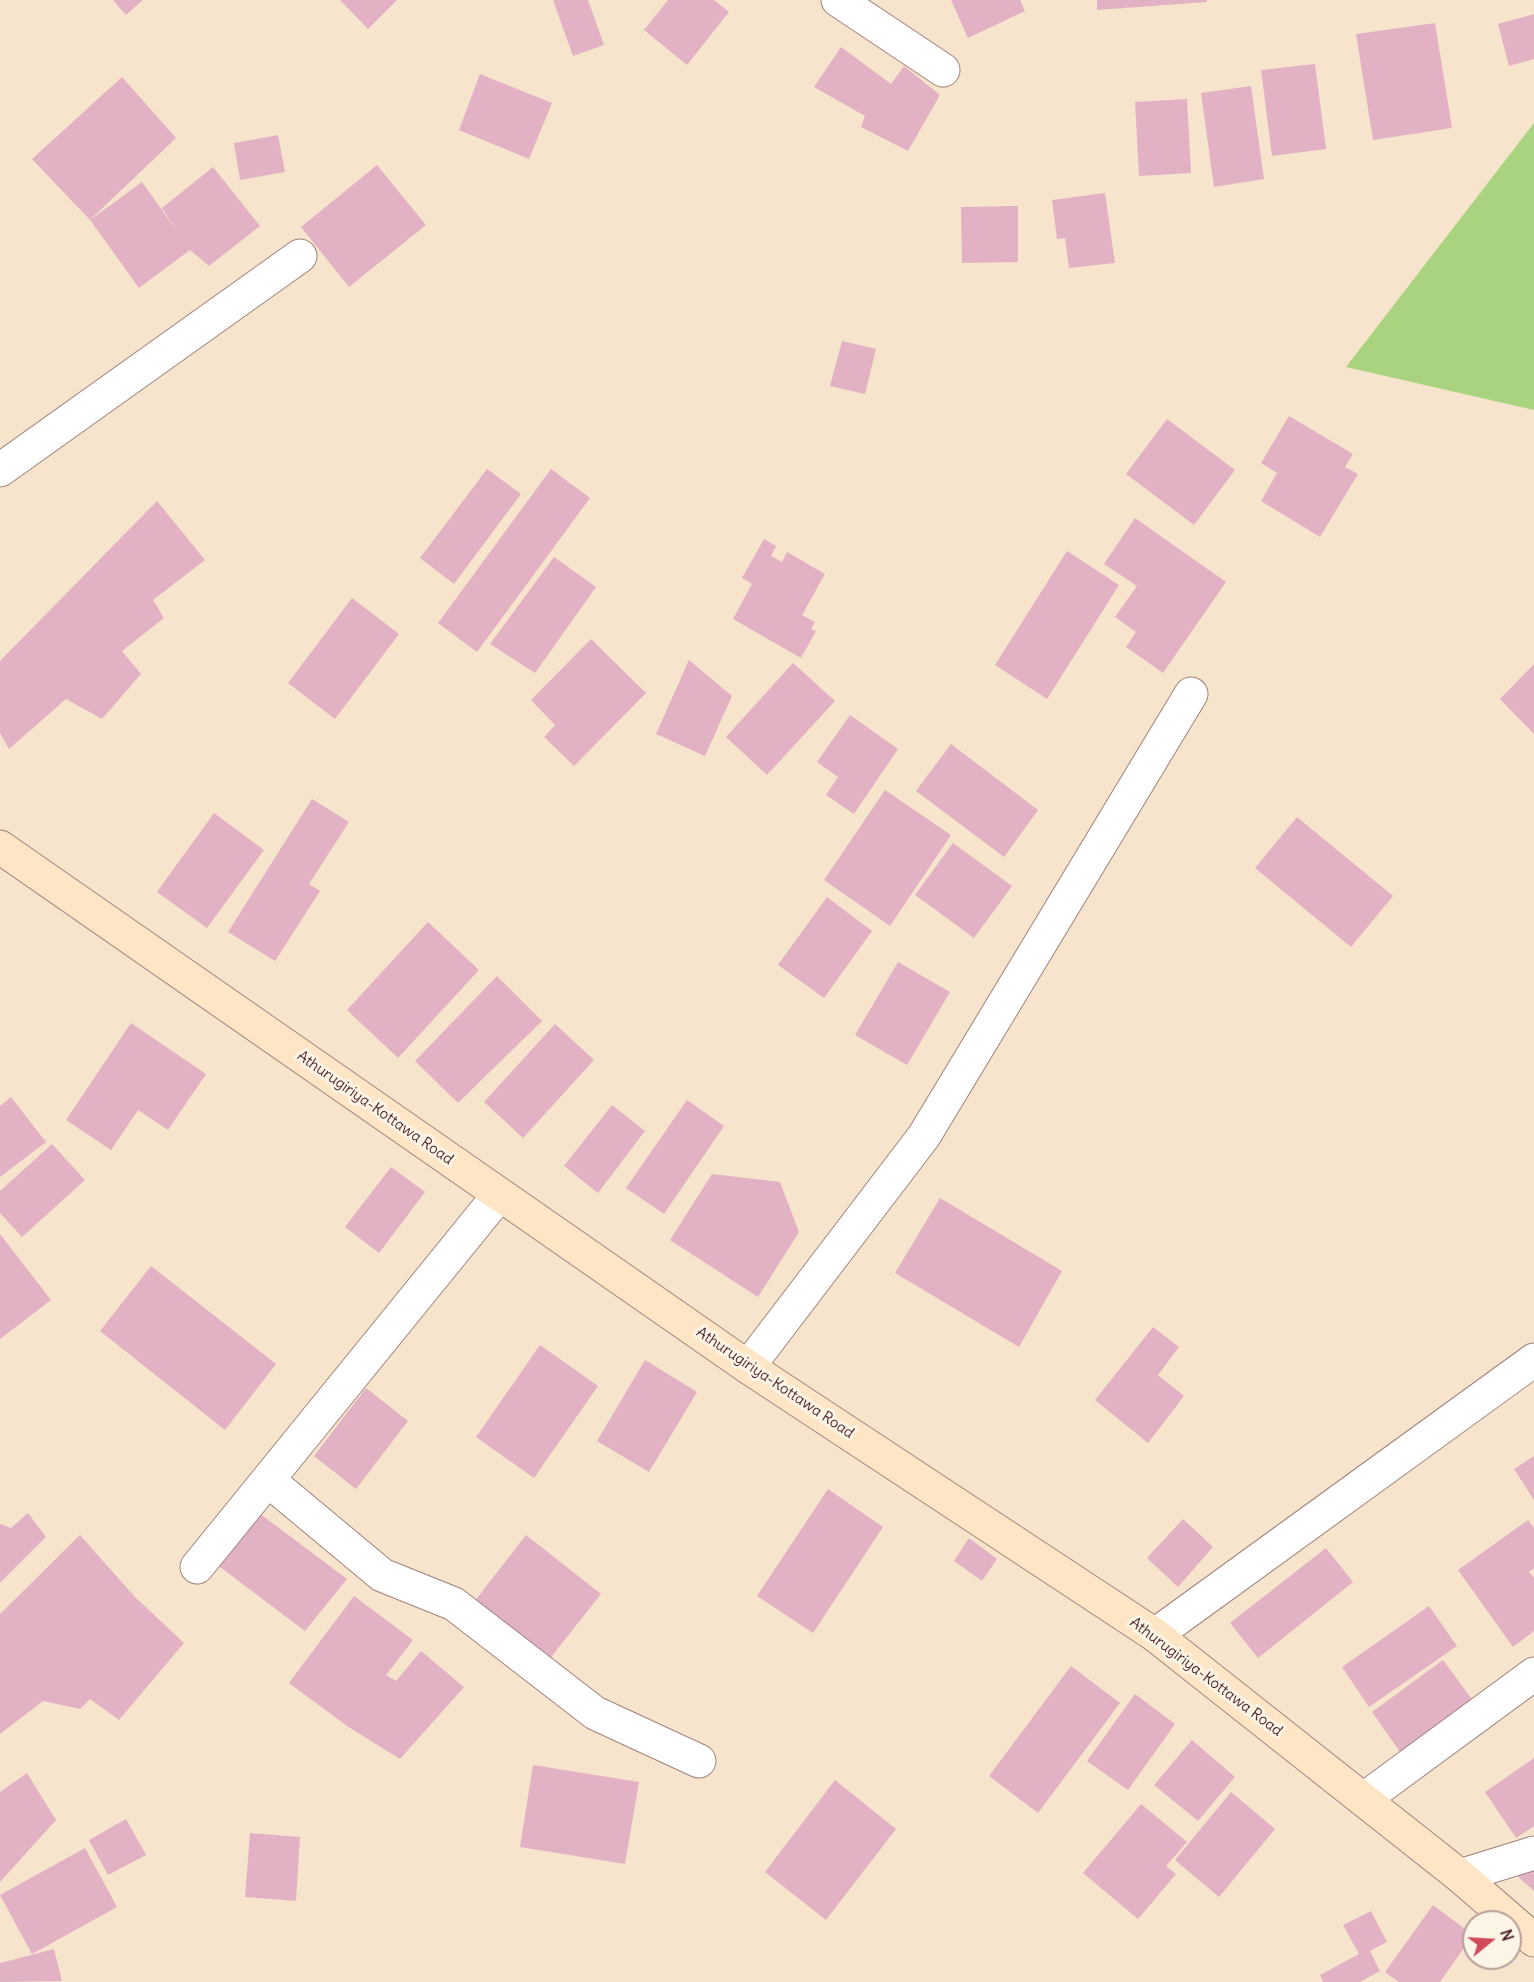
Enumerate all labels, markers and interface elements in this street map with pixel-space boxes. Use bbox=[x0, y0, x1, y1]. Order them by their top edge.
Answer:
street label: Athurugiriya-Kottawa Road bbox=[293, 1047, 457, 1169]
street label: Athurugiriya-Kottawa Road bbox=[693, 1323, 857, 1443]
street label: Athurugiriya-Kottawa Road bbox=[1126, 1614, 1286, 1740]
north arrow bbox=[1462, 1910, 1522, 1970]
text: N bbox=[1496, 1927, 1518, 1943]

